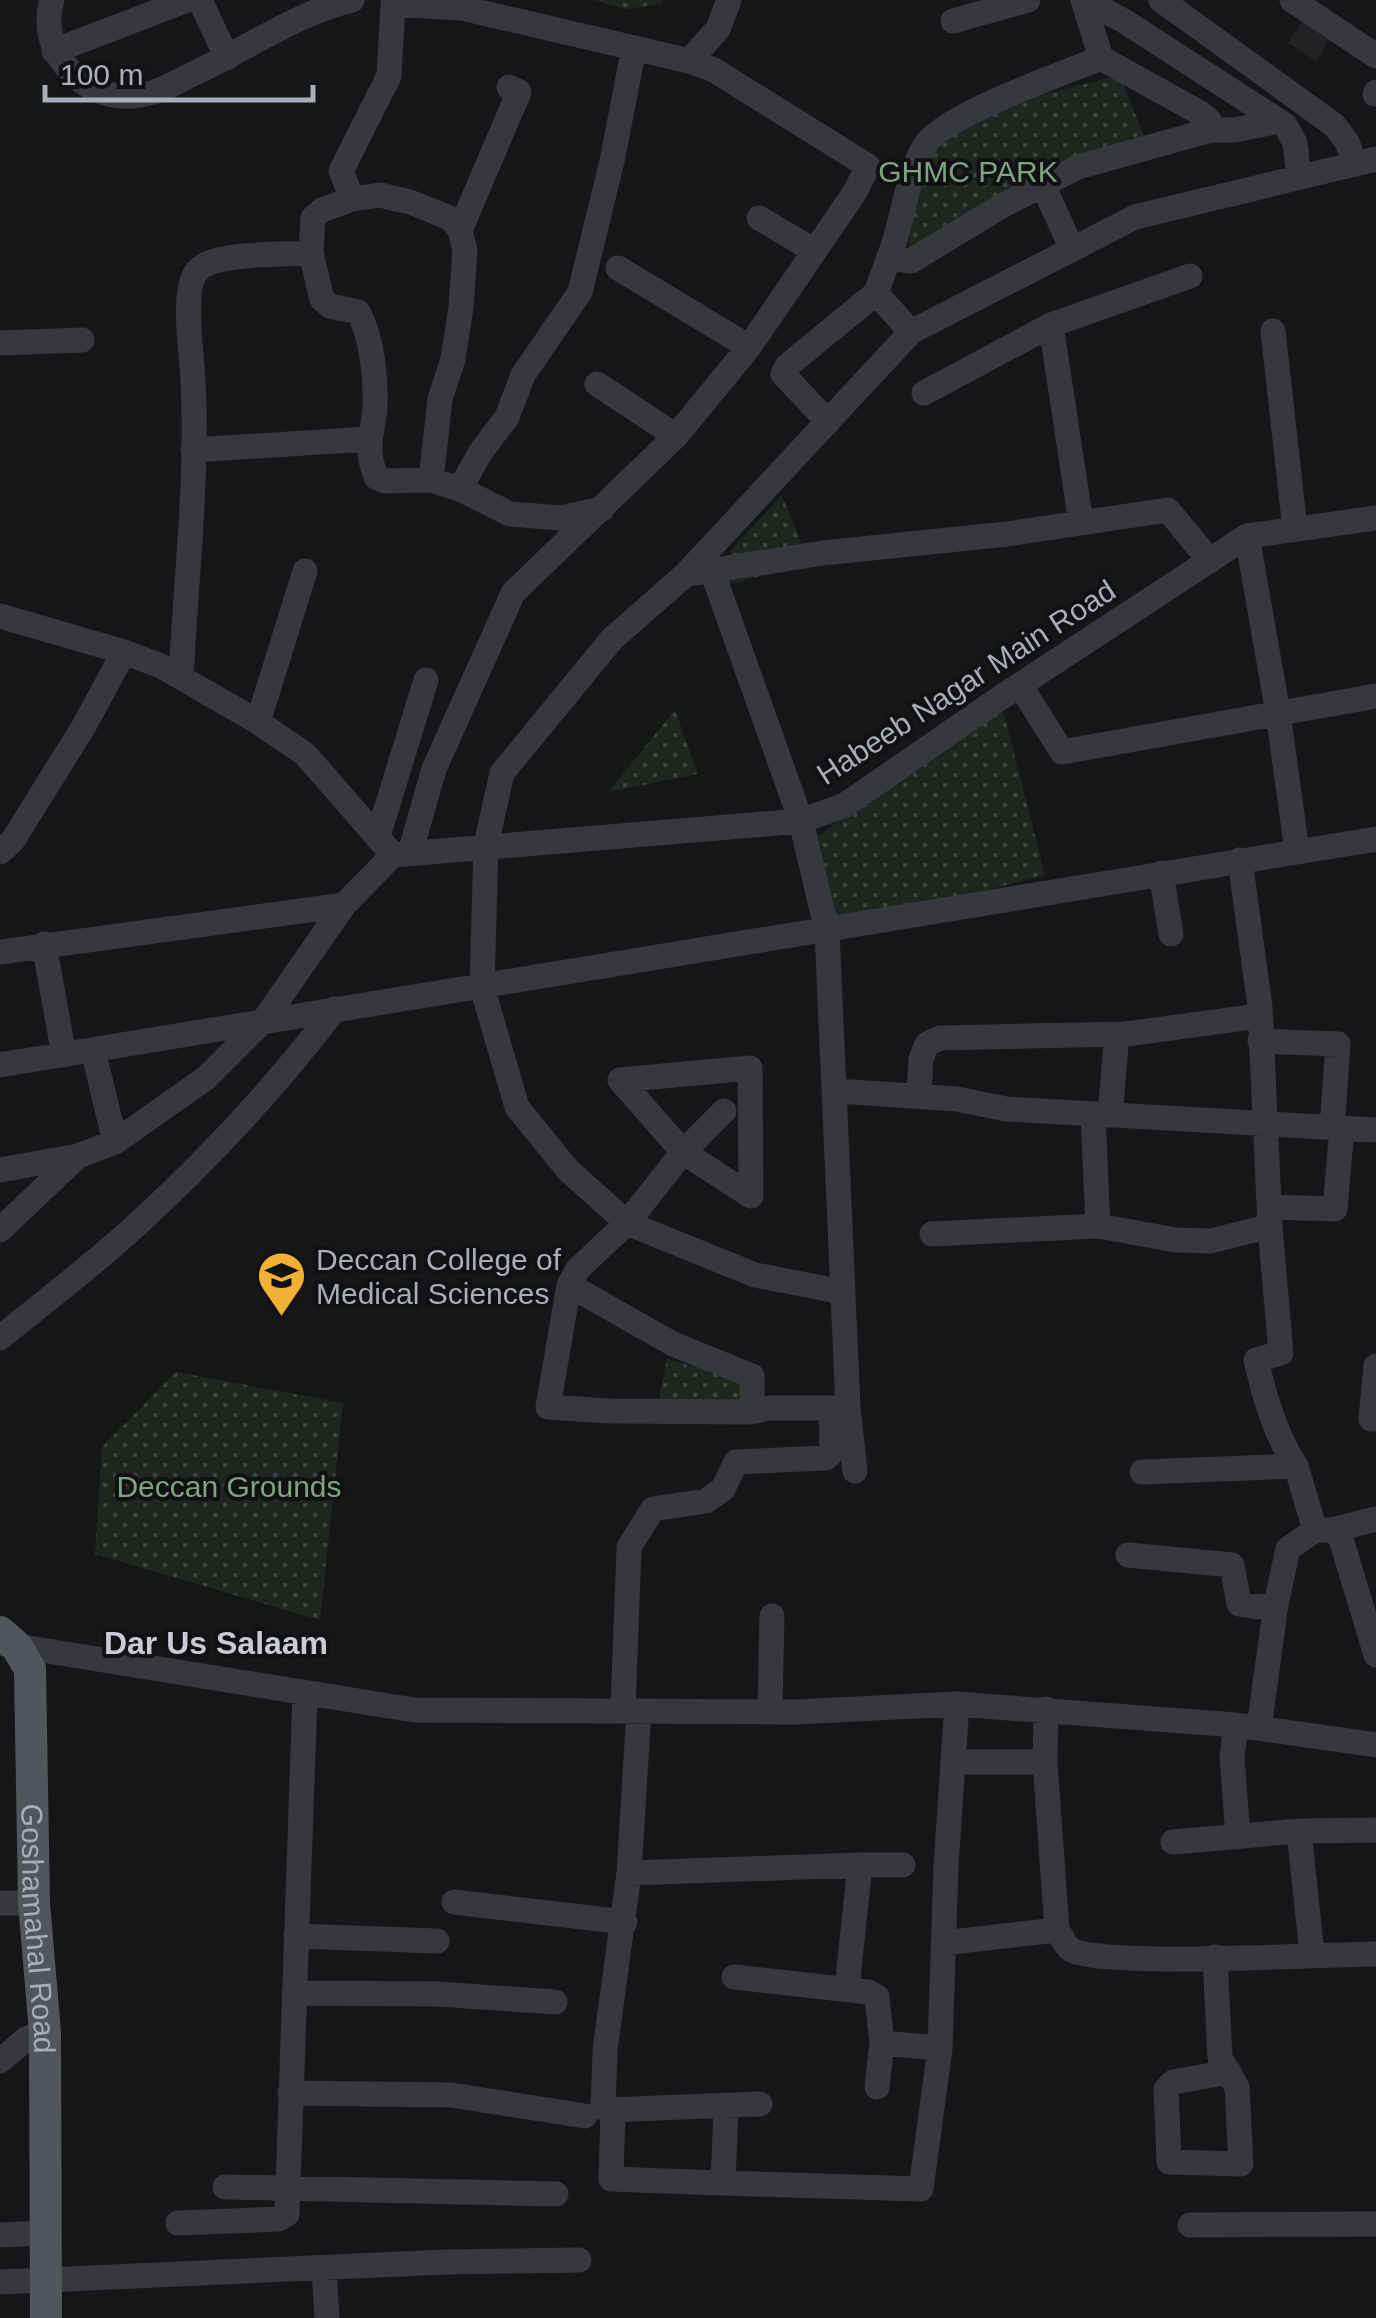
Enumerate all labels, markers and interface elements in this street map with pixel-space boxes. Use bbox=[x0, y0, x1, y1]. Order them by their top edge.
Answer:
scale bar bbox=[45, 40, 312, 102]
text: 100 m bbox=[60, 58, 143, 91]
park label: GHMC PARK bbox=[878, 155, 1058, 188]
street label: Habeeb Nagar Main Road bbox=[811, 573, 1121, 791]
place label: Deccan College of Medical Sciences bbox=[316, 1243, 562, 1310]
school or university icon: Deccan College of Medical Sciences bbox=[255, 1250, 307, 1318]
park label: Deccan Grounds bbox=[116, 1470, 342, 1503]
district label: Dar Us Salaam bbox=[104, 1625, 328, 1661]
street label: Goshamahal Road bbox=[16, 1803, 62, 2053]

